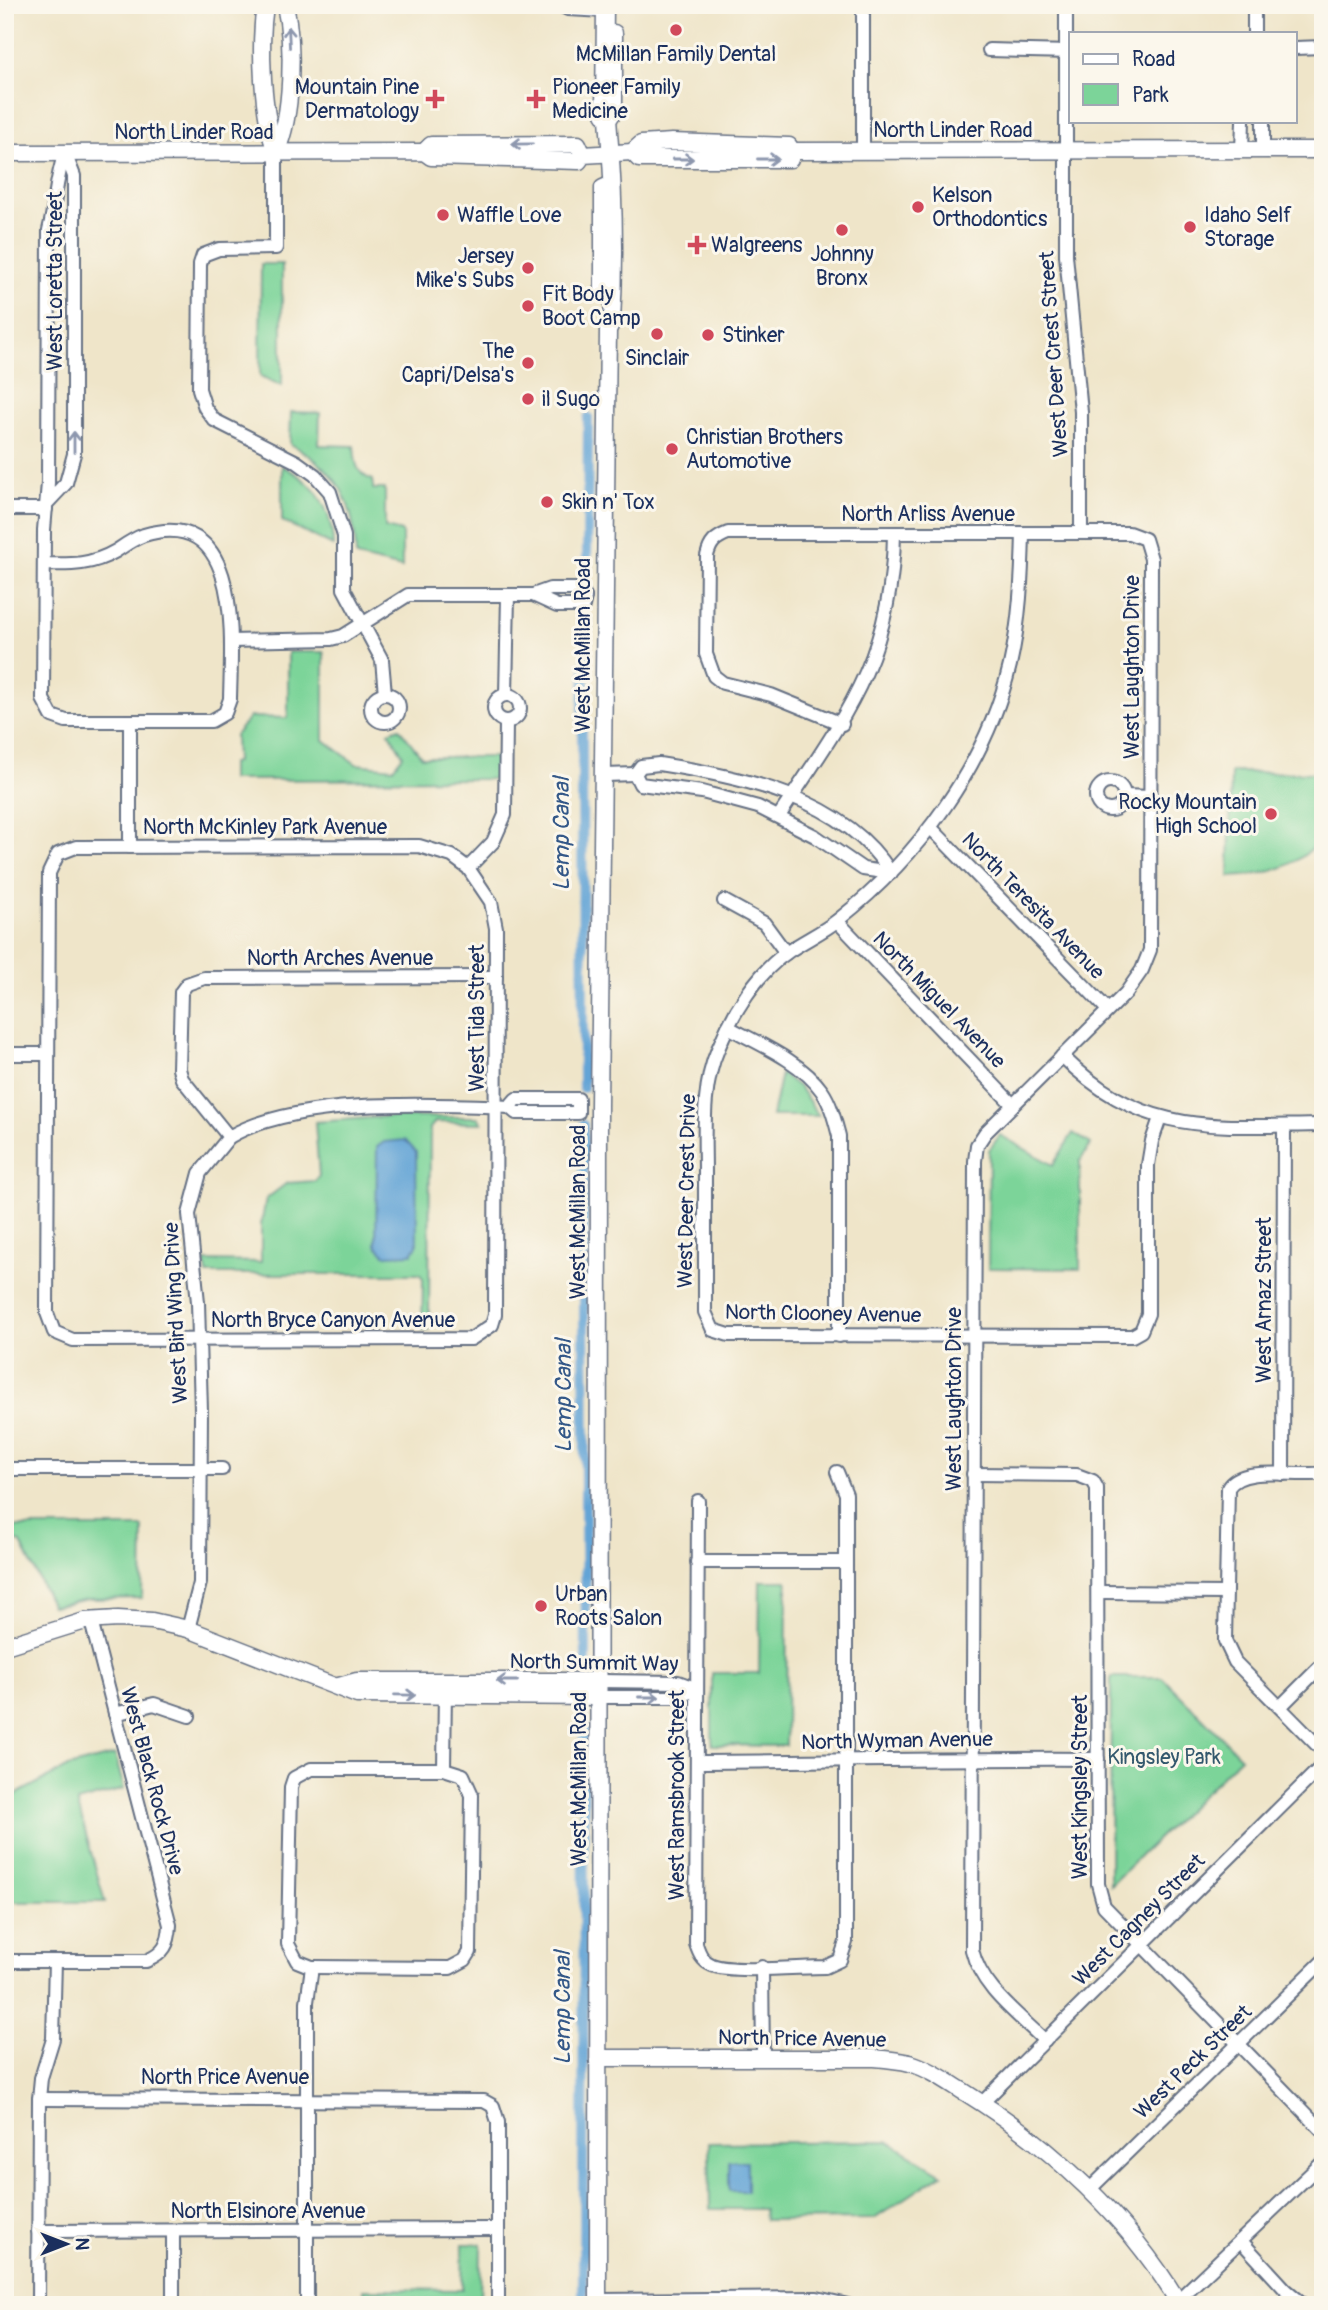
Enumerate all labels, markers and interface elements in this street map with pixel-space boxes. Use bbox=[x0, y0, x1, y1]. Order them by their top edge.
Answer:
marker: McMillan Family Dental bbox=[668, 22, 684, 38]
one-way arrow bbox=[282, 26, 295, 49]
legend bbox=[1069, 32, 1296, 122]
place label: McMillan Family Dental bbox=[576, 41, 776, 68]
text: Road bbox=[1132, 46, 1176, 73]
place label: Mountain Pine Dermatology bbox=[295, 74, 420, 125]
place label: Pioneer Family Medicine bbox=[552, 74, 681, 125]
text: Park bbox=[1132, 82, 1169, 109]
marker: Mountain Pine Dermatology bbox=[425, 89, 445, 109]
marker: Pioneer Family Medicine bbox=[526, 89, 546, 109]
street label: North Linder Road bbox=[873, 117, 1033, 144]
street label: North Linder Road bbox=[114, 119, 274, 146]
one-way arrow bbox=[511, 138, 534, 151]
one-way arrow bbox=[671, 152, 694, 166]
one-way arrow bbox=[756, 152, 779, 166]
place label: Kelson Orthodontics bbox=[932, 182, 1048, 233]
street label: West Loretta Street bbox=[42, 191, 69, 371]
marker: Kelson Orthodontics bbox=[910, 199, 926, 215]
place label: Waffle Love bbox=[457, 202, 562, 229]
place label: Idaho Self Storage bbox=[1204, 202, 1292, 253]
marker: Waffle Love bbox=[435, 207, 451, 223]
marker: Idaho Self Storage bbox=[1182, 219, 1198, 235]
marker: Johnny Bronx bbox=[834, 222, 850, 238]
place label: Walgreens bbox=[711, 232, 803, 259]
marker: Walgreens bbox=[689, 237, 705, 253]
place label: Johnny Bronx bbox=[810, 241, 874, 292]
place label: Jersey Mike's Subs bbox=[415, 243, 515, 294]
street label: West Deer Crest Street bbox=[1033, 250, 1075, 458]
marker: Jersey Mike's Subs bbox=[520, 260, 536, 276]
place label: Fit Body Boot Camp bbox=[542, 281, 641, 332]
marker: Fit Body Boot Camp bbox=[520, 298, 536, 314]
place label: Stinker bbox=[722, 322, 785, 349]
marker: Sinclair bbox=[649, 326, 665, 342]
marker: Stinker bbox=[700, 327, 716, 343]
place label: The Capri/Delsa's bbox=[401, 338, 515, 389]
place label: Sinclair bbox=[625, 345, 690, 372]
marker: The Capri/Delsa's bbox=[520, 355, 536, 371]
place label: il Sugo bbox=[542, 386, 600, 413]
marker: il Sugo bbox=[520, 391, 536, 407]
place label: Christian Brothers Automotive bbox=[686, 424, 844, 475]
one-way arrow bbox=[67, 431, 81, 454]
marker: Christian Brothers Automotive bbox=[664, 441, 680, 457]
place label: Skin n' Tox bbox=[561, 489, 655, 516]
marker: Skin n' Tox bbox=[539, 494, 555, 510]
street label: North Arliss Avenue bbox=[841, 501, 1015, 528]
street label: West McMillan Road bbox=[570, 558, 597, 732]
street label: West Laughton Drive bbox=[1119, 574, 1146, 759]
water label: Lemp Canal bbox=[547, 775, 576, 891]
place label: Rocky Mountain High School bbox=[1118, 789, 1257, 840]
marker: Rocky Mountain High School bbox=[1263, 806, 1279, 822]
street label: North McKinley Park Avenue bbox=[143, 814, 388, 841]
street label: North Teresita Avenue bbox=[956, 827, 1111, 986]
street label: North Miguel Avenue bbox=[867, 926, 1012, 1075]
street label: West Tida Street bbox=[464, 944, 491, 1092]
street label: North Arches Avenue bbox=[247, 945, 434, 972]
street label: West Deer Crest Drive bbox=[672, 1093, 702, 1288]
street label: West McMillan Road bbox=[565, 1125, 592, 1299]
street label: West Arnaz Street bbox=[1251, 1217, 1278, 1383]
street label: West Bird Wing Drive bbox=[158, 1221, 194, 1404]
street label: North Clooney Avenue bbox=[725, 1299, 922, 1329]
street label: West Laughton Drive bbox=[941, 1306, 968, 1491]
street label: North Bryce Canyon Avenue bbox=[211, 1307, 456, 1334]
water label: Lemp Canal bbox=[549, 1337, 578, 1453]
place label: Urban Roots Salon bbox=[555, 1581, 662, 1632]
marker: Urban Roots Salon bbox=[533, 1598, 549, 1614]
street label: North Summit Way bbox=[509, 1648, 679, 1678]
one-way arrow bbox=[496, 1674, 519, 1688]
street label: West Black Rock Drive bbox=[114, 1684, 190, 1879]
one-way arrow bbox=[394, 1688, 417, 1702]
street label: West Ramsbrook Street bbox=[664, 1689, 691, 1900]
one-way arrow bbox=[637, 1690, 660, 1704]
street label: West McMillan Road bbox=[566, 1692, 593, 1866]
street label: West Kingsley Street bbox=[1067, 1694, 1094, 1879]
street label: North Wyman Avenue bbox=[801, 1726, 994, 1756]
park label: Kingsley Park bbox=[1107, 1744, 1221, 1771]
street label: West Cagney Street bbox=[1067, 1848, 1211, 1992]
water label: Lemp Canal bbox=[548, 1949, 577, 2065]
street label: West Peck Street bbox=[1128, 1999, 1258, 2125]
street label: North Price Avenue bbox=[718, 2024, 887, 2054]
street label: North Price Avenue bbox=[141, 2064, 310, 2091]
street label: North Elsinore Avenue bbox=[171, 2198, 366, 2225]
north arrow bbox=[32, 2208, 102, 2278]
text: N bbox=[70, 2238, 94, 2251]

